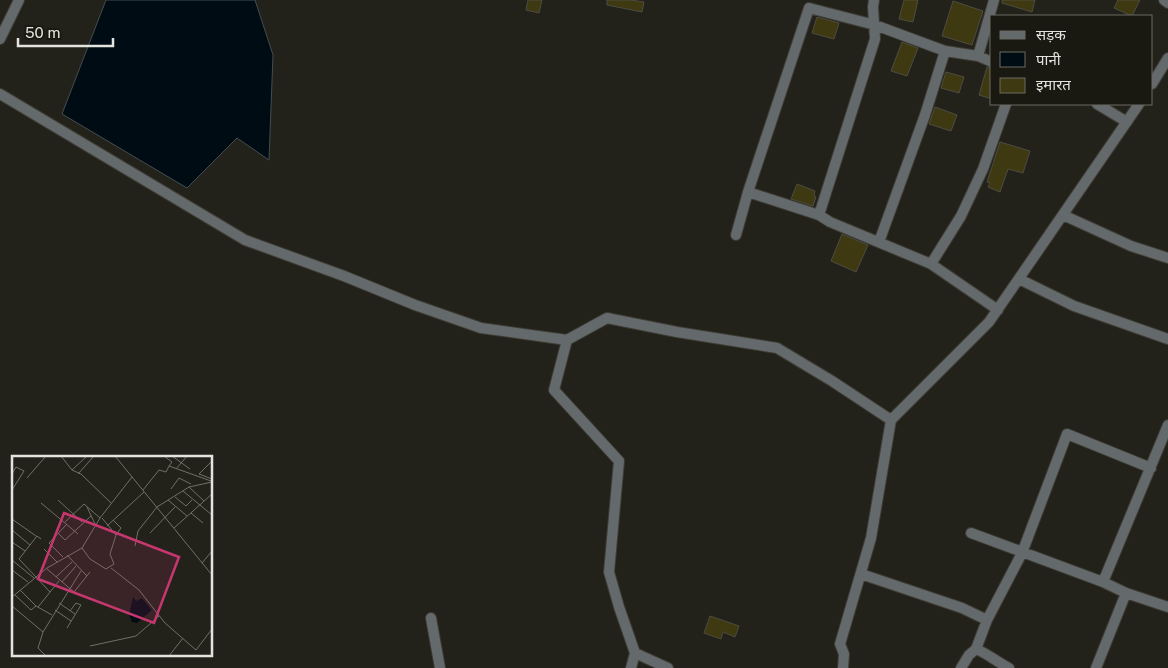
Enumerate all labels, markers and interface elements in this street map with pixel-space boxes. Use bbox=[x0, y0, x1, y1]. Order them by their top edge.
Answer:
scale bar bbox=[18, 15, 112, 47]
legend bbox=[990, 15, 1153, 105]
text: 50 m bbox=[25, 24, 60, 41]
text: सड़क bbox=[1036, 26, 1066, 43]
text: पानी bbox=[1036, 51, 1062, 68]
text: इमारत bbox=[1036, 76, 1071, 93]
inset map bbox=[12, 456, 212, 656]

